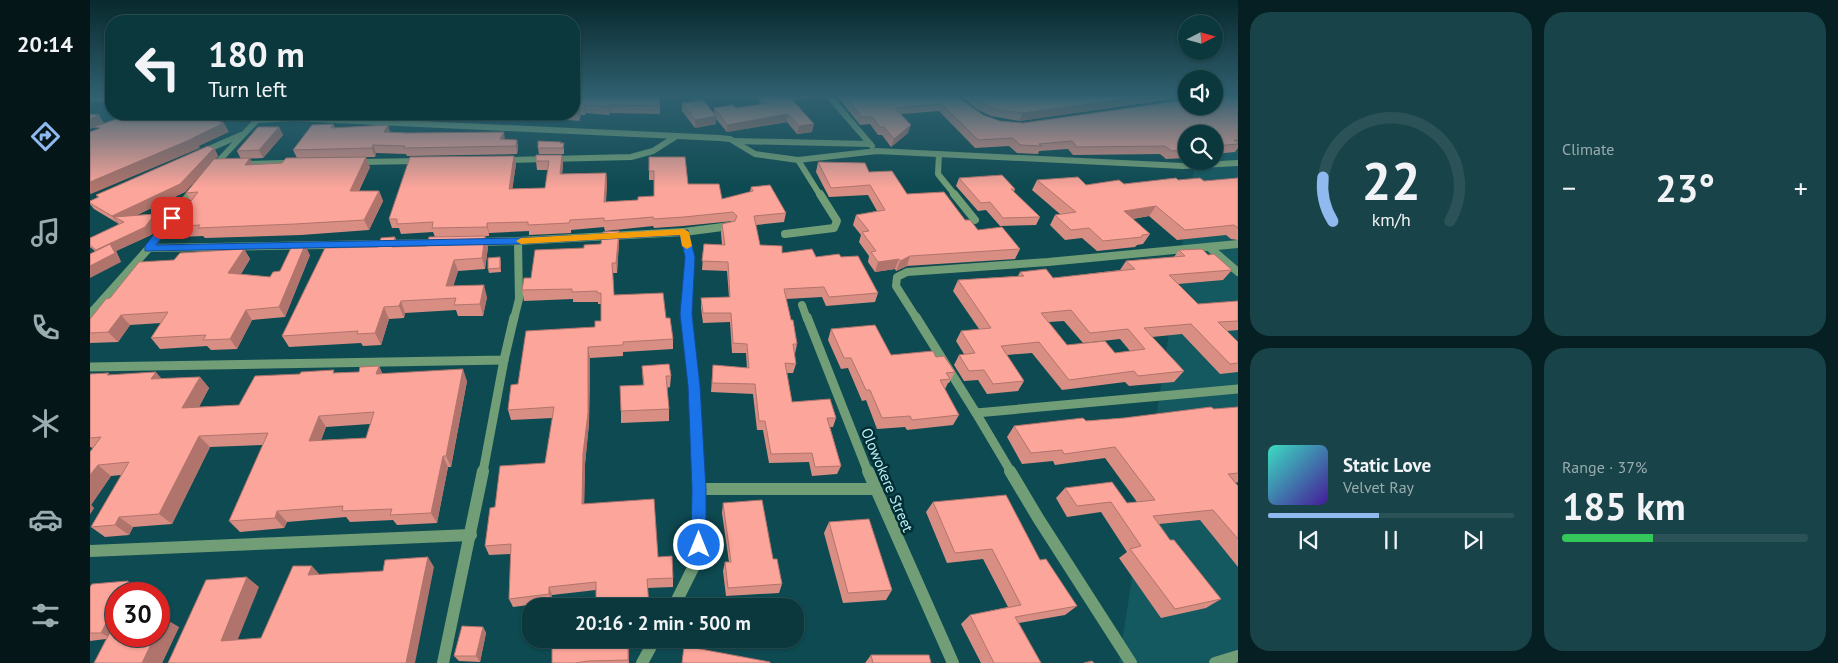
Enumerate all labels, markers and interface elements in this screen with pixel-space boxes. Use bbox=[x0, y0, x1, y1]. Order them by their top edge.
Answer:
north arrow bbox=[1178, 15, 1222, 60]
map controls bbox=[1178, 15, 1223, 170]
text: 20:14 bbox=[17, 30, 73, 58]
text: 180 m bbox=[208, 31, 305, 77]
icon: left bbox=[125, 35, 190, 100]
button: sound bbox=[1178, 70, 1223, 115]
text: Turn left bbox=[208, 75, 287, 103]
icon: directions bbox=[28, 119, 63, 154]
button: search bbox=[1178, 125, 1223, 170]
text: Climate bbox=[1562, 139, 1614, 159]
text: 22 bbox=[1362, 147, 1420, 214]
text: 23° bbox=[1655, 163, 1715, 212]
text: − bbox=[1562, 169, 1576, 206]
text: + bbox=[1794, 169, 1808, 206]
pin bbox=[151, 197, 193, 239]
icon: arrive bbox=[158, 204, 186, 232]
text: km/h bbox=[1371, 208, 1411, 231]
icon: music bbox=[28, 215, 63, 250]
icon: phone bbox=[28, 310, 63, 345]
icon: climate bbox=[28, 406, 63, 441]
street label: Olowokere Street bbox=[857, 425, 918, 535]
text: Static Love bbox=[1343, 453, 1431, 477]
text: Range · 37% bbox=[1562, 457, 1647, 477]
text: Velvet Ray bbox=[1343, 477, 1414, 497]
text: 185 km bbox=[1562, 481, 1686, 530]
icon: car bbox=[28, 502, 63, 537]
position arrow bbox=[672, 518, 724, 570]
icon: previous bbox=[1295, 526, 1323, 554]
icon: pause bbox=[1377, 526, 1405, 554]
icon: next bbox=[1459, 526, 1487, 554]
speed limit sign: 30 bbox=[105, 582, 170, 647]
icon: filters bbox=[28, 598, 63, 633]
text: 20:16 · 2 min · 500 m bbox=[575, 611, 751, 635]

